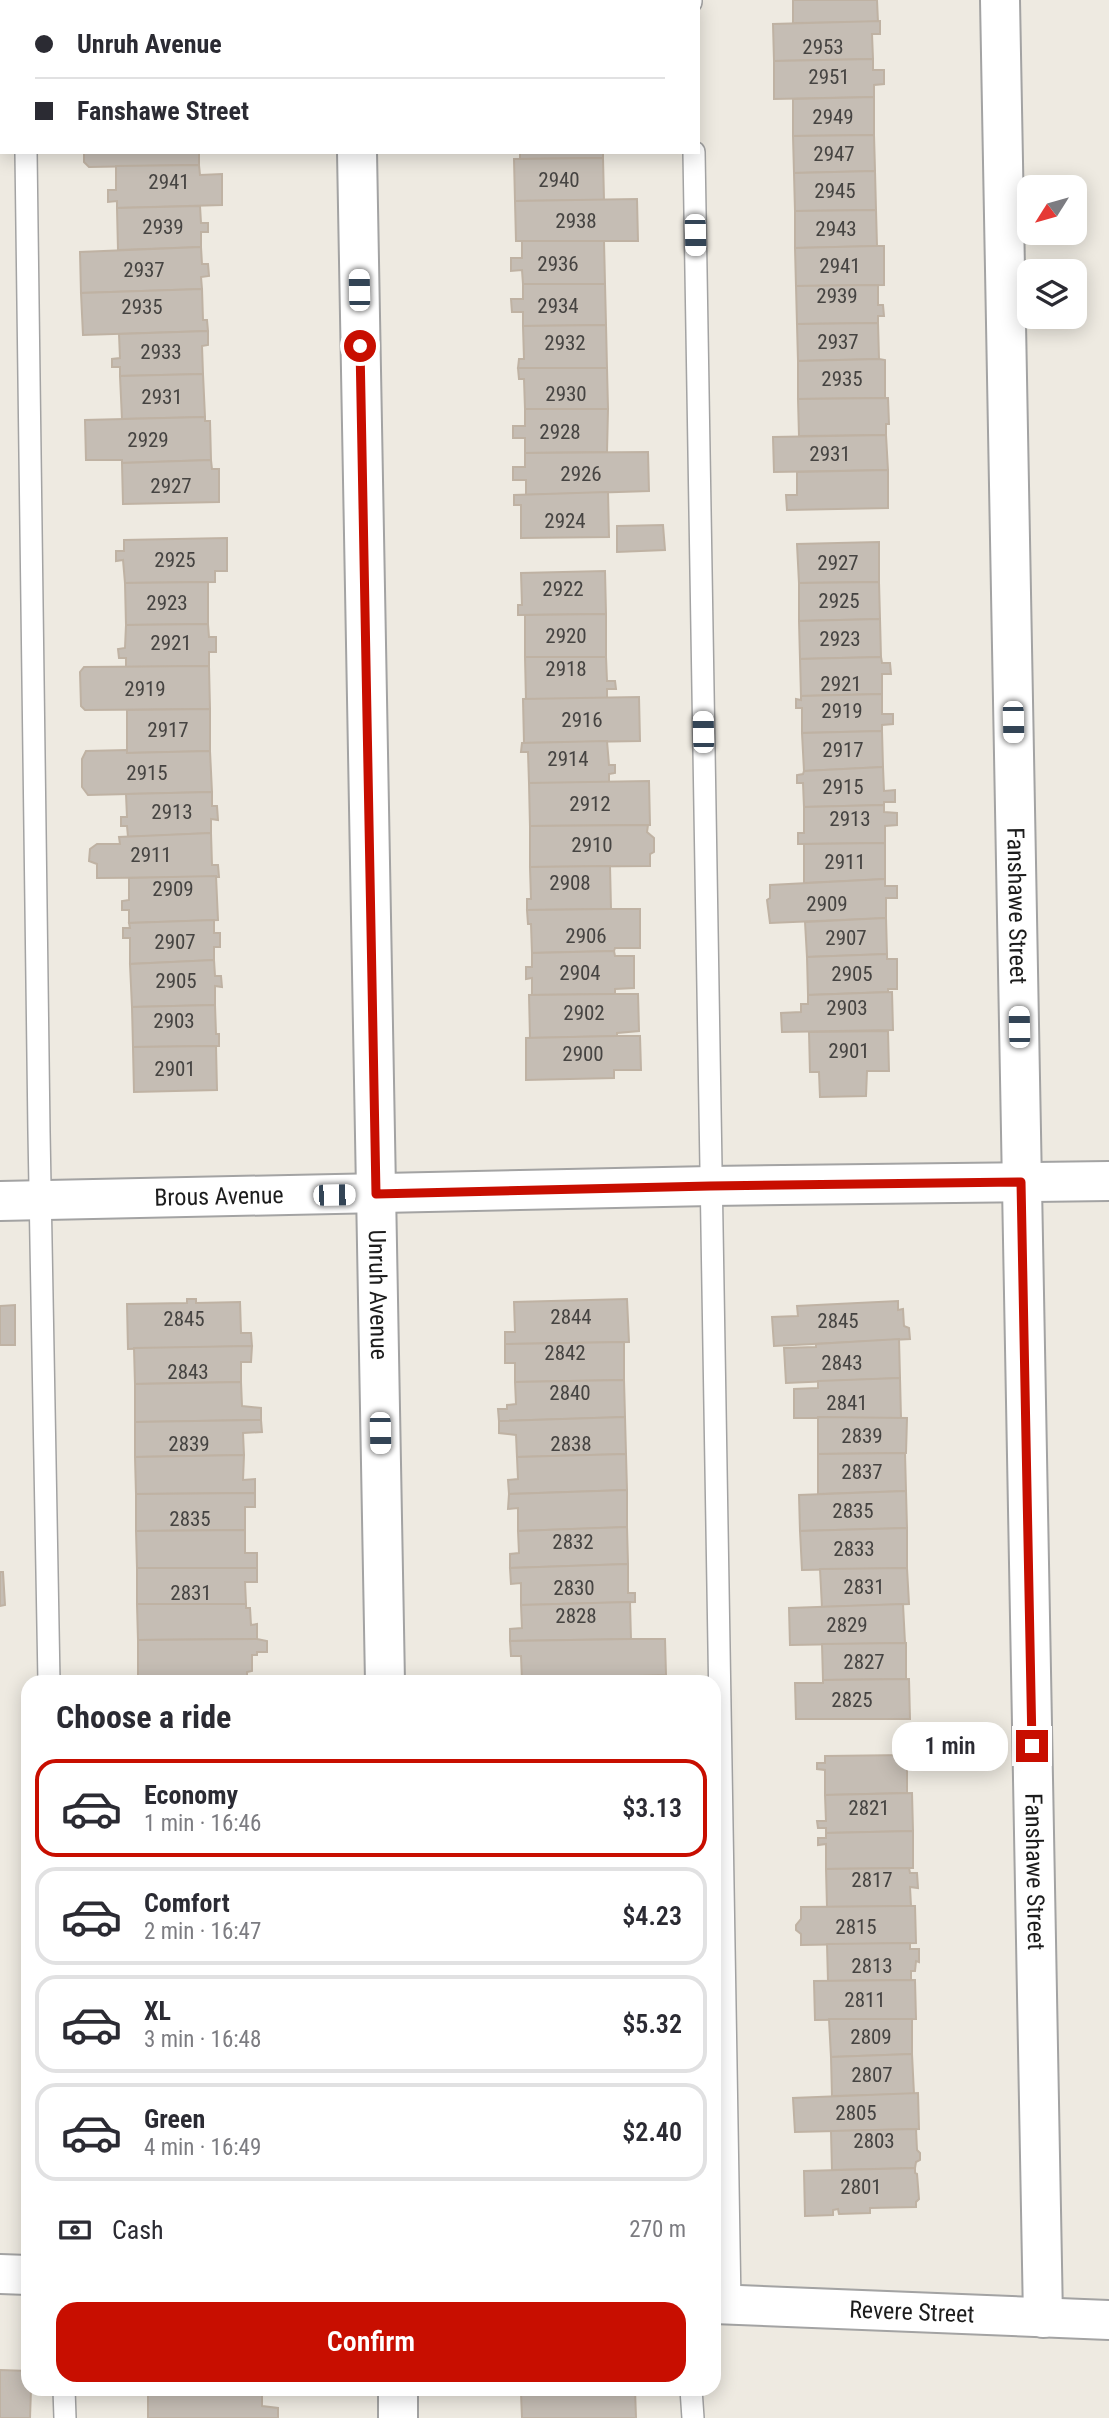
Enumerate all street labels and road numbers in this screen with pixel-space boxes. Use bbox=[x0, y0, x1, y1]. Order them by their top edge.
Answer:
street label: Fanshawe Street bbox=[1001, 827, 1032, 985]
street label: Brous Avenue bbox=[154, 1181, 284, 1212]
street label: Unruh Avenue bbox=[363, 1229, 393, 1360]
street label: Fanshawe Street bbox=[1019, 1793, 1050, 1950]
street label: Revere Street bbox=[849, 2295, 975, 2329]

